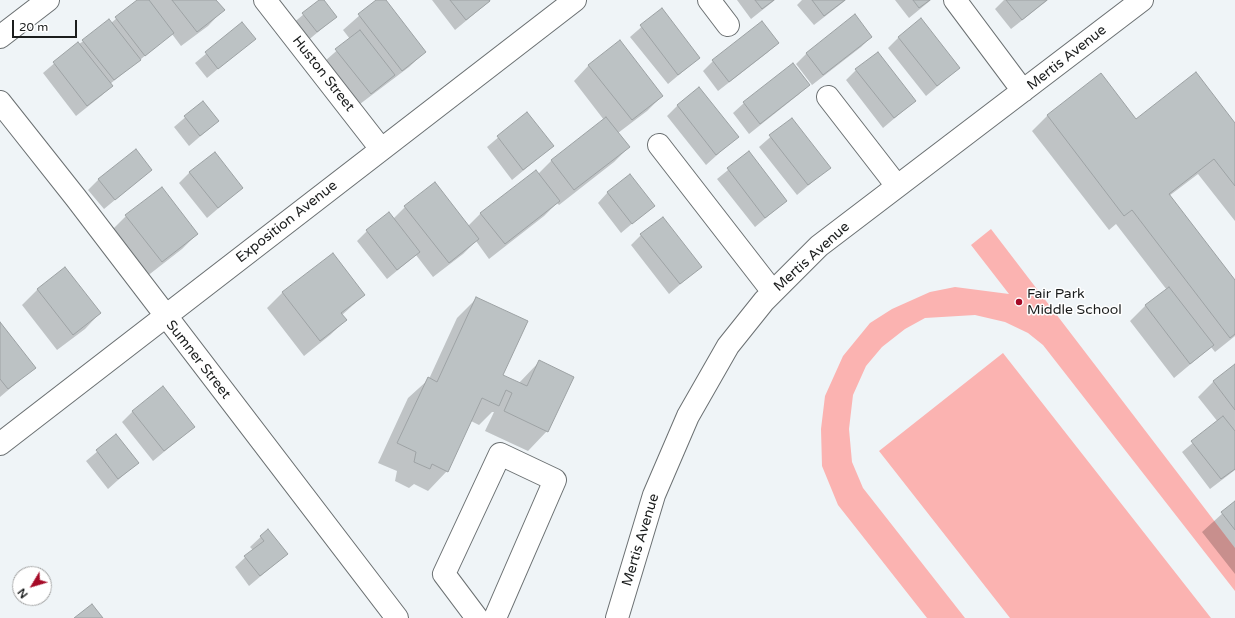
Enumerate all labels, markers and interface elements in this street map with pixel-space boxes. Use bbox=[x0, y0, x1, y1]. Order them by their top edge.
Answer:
scale bar bbox=[14, 12, 79, 38]
text: 20 m bbox=[19, 20, 48, 34]
street label: Mertis Avenue bbox=[1024, 22, 1110, 94]
street label: Huston Street bbox=[288, 33, 358, 115]
street label: Exposition Avenue bbox=[233, 177, 341, 267]
street label: Mertis Avenue bbox=[771, 219, 853, 295]
place label: Fair Park Middle School bbox=[1027, 286, 1122, 318]
marker: Fair Park Middle School bbox=[1014, 297, 1024, 307]
street label: Sumner Street bbox=[162, 317, 234, 403]
street label: Mertis Avenue bbox=[619, 492, 663, 588]
north arrow bbox=[12, 566, 52, 606]
text: N bbox=[15, 586, 31, 601]

